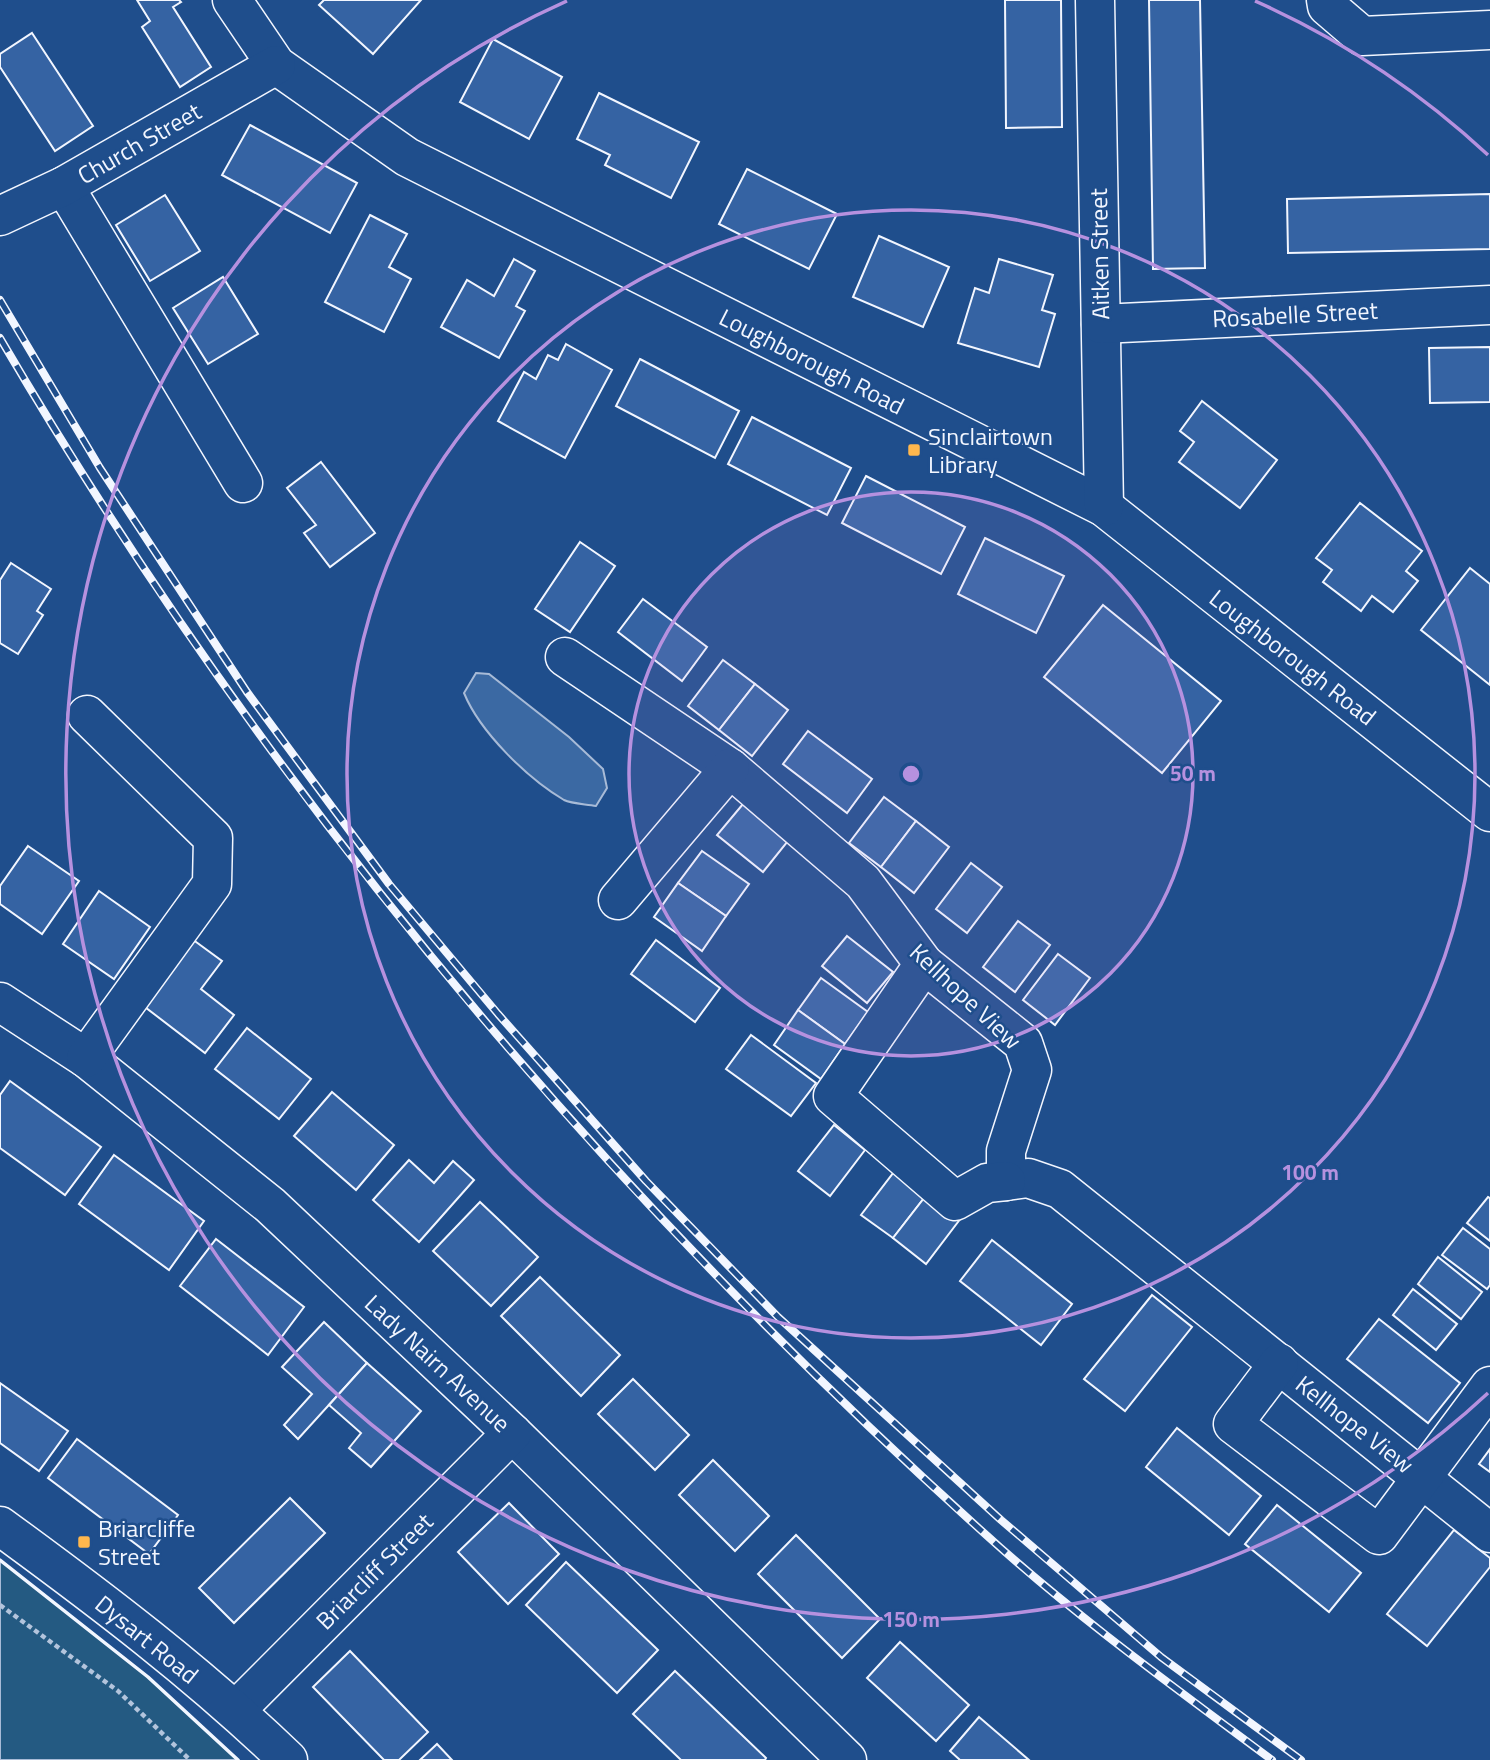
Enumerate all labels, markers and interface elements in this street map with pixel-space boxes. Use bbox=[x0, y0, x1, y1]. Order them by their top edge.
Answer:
street label: Church Street bbox=[71, 93, 208, 193]
street label: Aitken Street bbox=[1080, 187, 1118, 320]
street label: Rosabelle Street bbox=[1211, 292, 1379, 336]
street label: Loughborough Road bbox=[713, 299, 911, 423]
place label: Sinclairtown Library bbox=[928, 418, 1053, 482]
marker: Sinclairtown Library bbox=[906, 442, 922, 458]
street label: Loughborough Road bbox=[1202, 580, 1384, 734]
text: 50 m bbox=[1170, 757, 1216, 789]
centre of rings bbox=[899, 762, 923, 786]
street label: Kellhope View bbox=[902, 935, 1030, 1057]
text: 100 m bbox=[1281, 1156, 1339, 1188]
street label: Lady Nairn Avenue bbox=[357, 1286, 519, 1440]
street label: Kellhope View bbox=[1288, 1366, 1422, 1482]
street label: Briarcliff Street bbox=[307, 1504, 441, 1638]
place label: Briarcliffe Street bbox=[98, 1510, 196, 1574]
marker: Briarcliffe Street bbox=[76, 1534, 92, 1550]
street label: Dysart Road bbox=[87, 1586, 207, 1692]
text: 150 m bbox=[882, 1603, 940, 1635]

